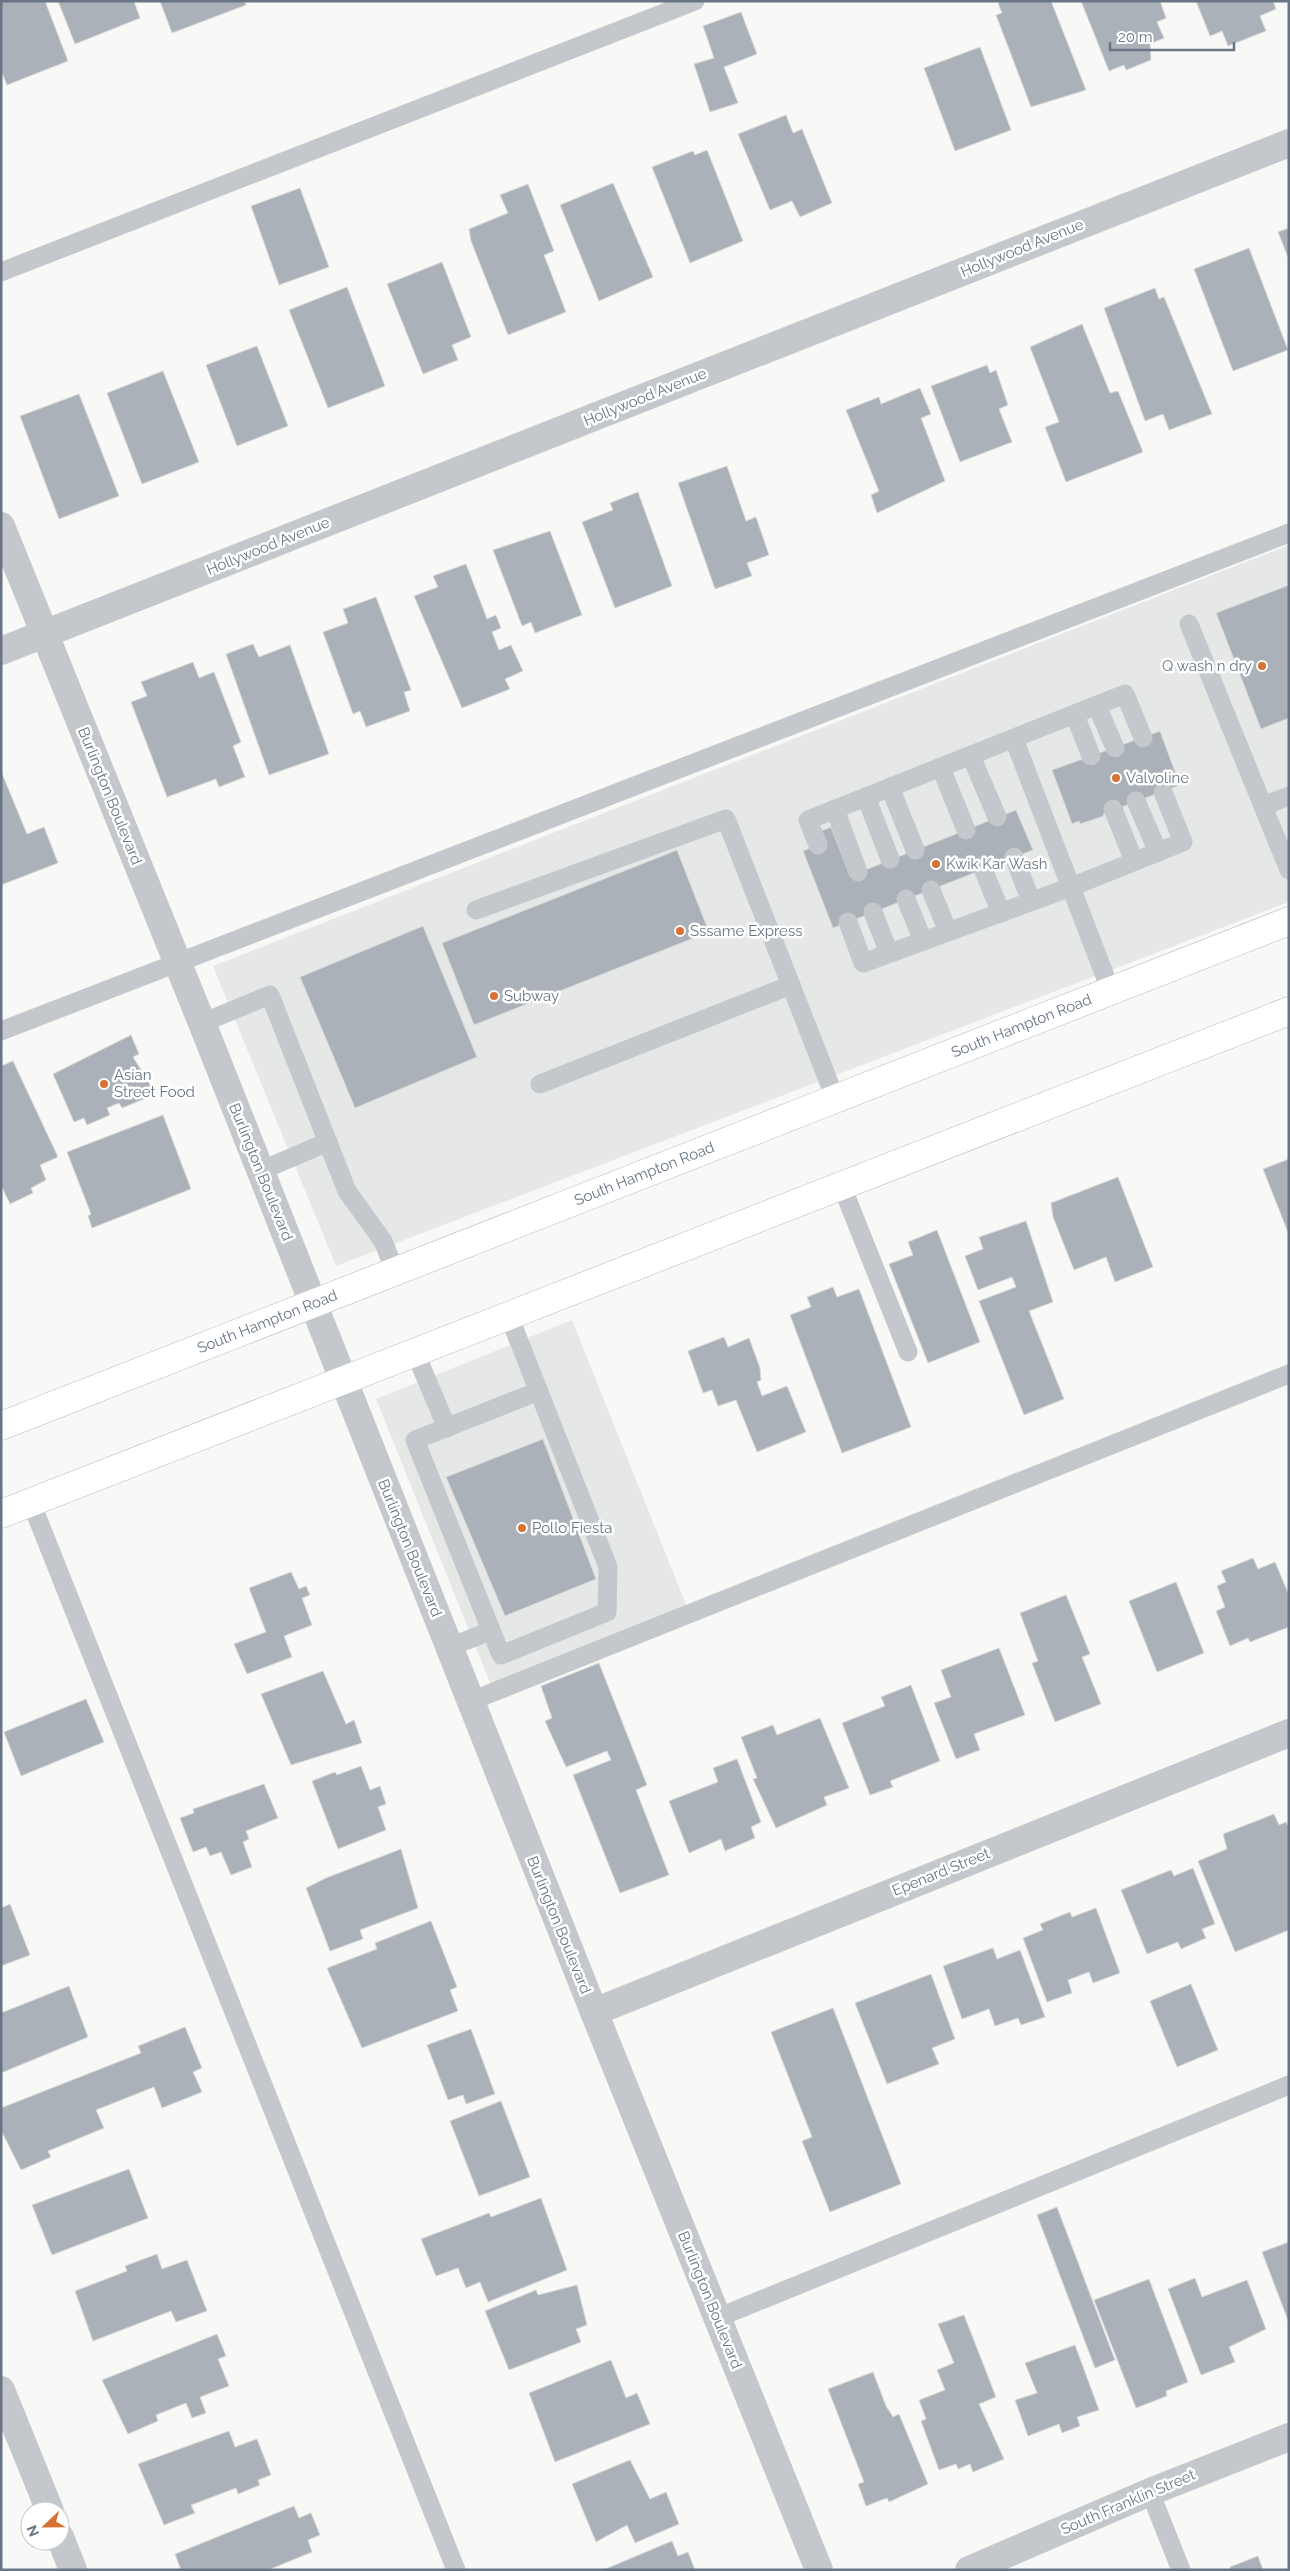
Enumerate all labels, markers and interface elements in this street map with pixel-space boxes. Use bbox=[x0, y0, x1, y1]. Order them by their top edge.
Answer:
scale bar bbox=[1110, 20, 1234, 52]
text: 20 m bbox=[1118, 28, 1153, 46]
street label: Hollywood Avenue bbox=[958, 215, 1086, 281]
street label: Hollywood Avenue bbox=[581, 364, 709, 430]
street label: Hollywood Avenue bbox=[204, 513, 332, 579]
place label: Q wash n dry bbox=[1162, 657, 1252, 675]
marker: Q wash n dry bbox=[1256, 660, 1268, 672]
street label: Burlington Boulevard bbox=[74, 725, 146, 867]
place label: Valvoline bbox=[1126, 769, 1189, 787]
marker: Valvoline bbox=[1110, 772, 1122, 784]
place label: Kwik Kar Wash bbox=[946, 855, 1047, 873]
marker: Kwik Kar Wash bbox=[930, 858, 942, 870]
place label: Sssame Express bbox=[690, 922, 802, 940]
marker: Sssame Express bbox=[674, 925, 686, 937]
place label: Subway bbox=[504, 987, 559, 1005]
marker: Subway bbox=[488, 990, 500, 1002]
street label: South Hampton Road bbox=[949, 990, 1094, 1062]
place label: Asian Street Food bbox=[114, 1066, 195, 1101]
marker: Asian Street Food bbox=[98, 1078, 110, 1090]
street label: Burlington Boulevard bbox=[225, 1101, 297, 1243]
street label: South Hampton Road bbox=[572, 1138, 717, 1209]
street label: South Hampton Road bbox=[195, 1286, 340, 1357]
street label: Burlington Boulevard bbox=[374, 1477, 446, 1619]
place label: Pollo Fiesta bbox=[532, 1519, 612, 1537]
marker: Pollo Fiesta bbox=[516, 1522, 528, 1534]
street label: Epenard Street bbox=[889, 1844, 993, 1900]
street label: Burlington Boulevard bbox=[523, 1854, 595, 1996]
street label: Burlington Boulevard bbox=[674, 2229, 746, 2371]
street label: South Franklin Street bbox=[1058, 2466, 1198, 2538]
north arrow bbox=[20, 2501, 70, 2551]
text: N bbox=[24, 2523, 42, 2539]

